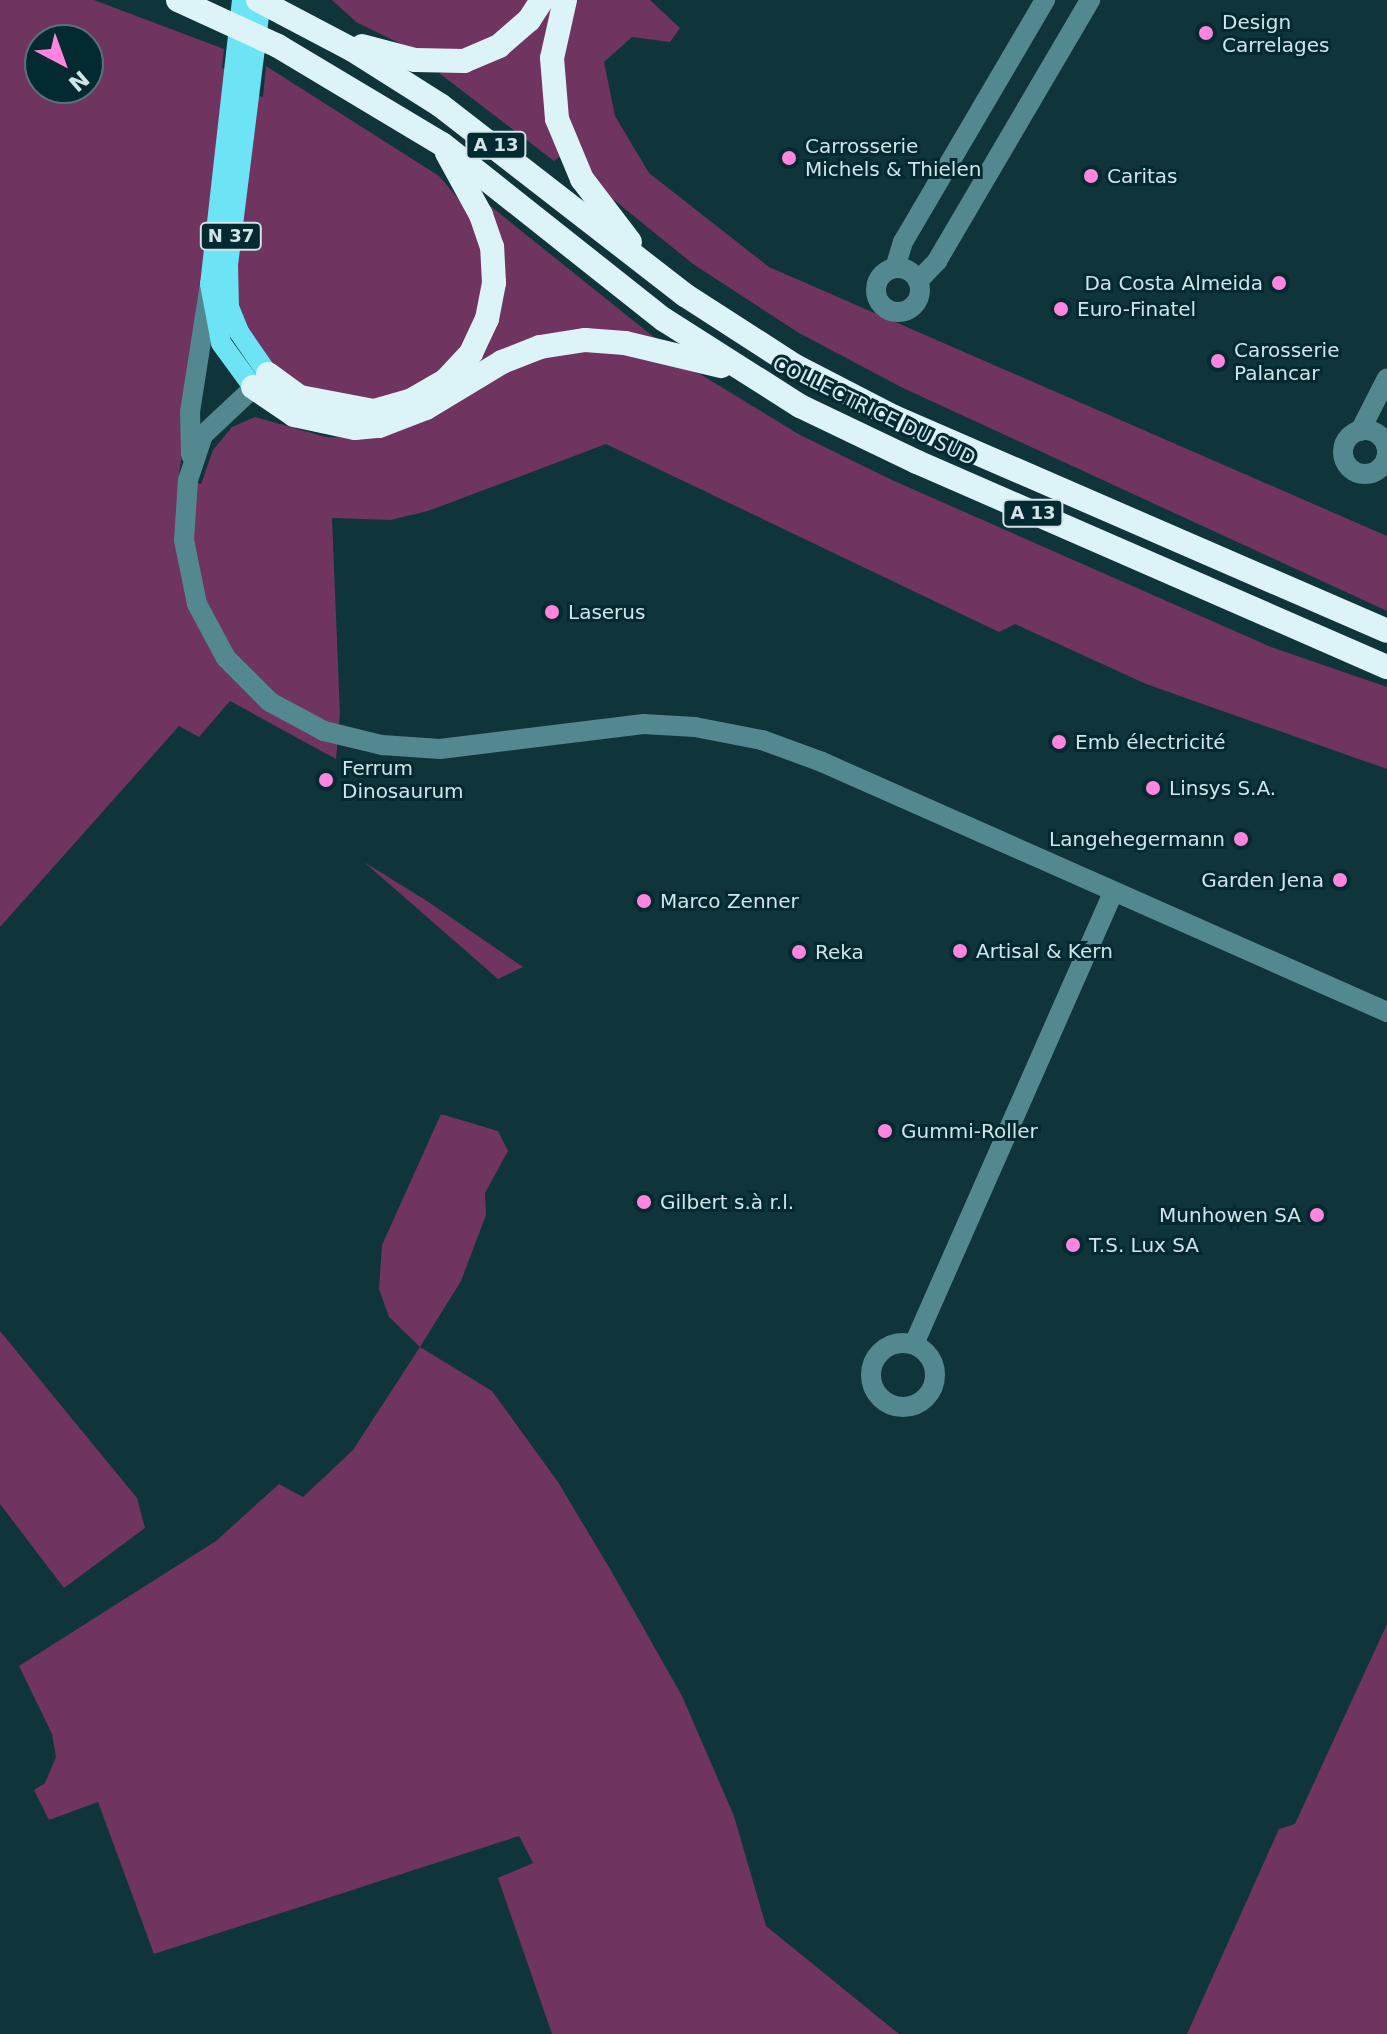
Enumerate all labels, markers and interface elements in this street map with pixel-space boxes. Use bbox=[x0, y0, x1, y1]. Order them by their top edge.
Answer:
place label: Design Carrelages bbox=[1222, 10, 1329, 57]
north arrow bbox=[24, 24, 104, 104]
marker: Design Carrelages bbox=[1197, 24, 1215, 42]
text: N bbox=[64, 65, 94, 96]
road number: A 13 bbox=[464, 131, 528, 159]
place label: Carrosserie Michels & Thielen bbox=[805, 134, 981, 181]
marker: Carrosserie Michels & Thielen bbox=[780, 149, 798, 167]
place label: Caritas bbox=[1107, 164, 1178, 188]
marker: Caritas bbox=[1082, 167, 1100, 185]
road number: N 37 bbox=[199, 222, 263, 250]
place label: Da Costa Almeida bbox=[1084, 271, 1263, 295]
marker: Da Costa Almeida bbox=[1270, 274, 1288, 292]
place label: Euro-Finatel bbox=[1077, 297, 1196, 321]
marker: Euro-Finatel bbox=[1052, 300, 1070, 318]
place label: Carosserie Palancar bbox=[1234, 338, 1339, 385]
street label: COLLECTRICE DU SUD bbox=[769, 351, 979, 471]
marker: Carosserie Palancar bbox=[1209, 352, 1227, 370]
road number: A 13 bbox=[1001, 499, 1065, 527]
place label: Laserus bbox=[568, 600, 645, 624]
marker: Laserus bbox=[543, 603, 561, 621]
place label: Emb électricité bbox=[1075, 730, 1226, 754]
marker: Emb électricité bbox=[1050, 733, 1068, 751]
place label: Ferrum Dinosaurum bbox=[342, 756, 464, 803]
marker: Ferrum Dinosaurum bbox=[317, 771, 335, 789]
place label: Linsys S.A. bbox=[1169, 776, 1276, 800]
marker: Linsys S.A. bbox=[1144, 779, 1162, 797]
place label: Langehegermann bbox=[1049, 827, 1225, 851]
marker: Langehegermann bbox=[1232, 830, 1250, 848]
place label: Garden Jena bbox=[1201, 868, 1324, 892]
marker: Garden Jena bbox=[1331, 871, 1349, 889]
place label: Marco Zenner bbox=[660, 889, 799, 913]
marker: Marco Zenner bbox=[635, 892, 653, 910]
place label: Artisal & Kern bbox=[976, 939, 1113, 963]
place label: Reka bbox=[815, 940, 864, 964]
marker: Artisal & Kern bbox=[951, 942, 969, 960]
marker: Reka bbox=[790, 943, 808, 961]
place label: Gummi-Roller bbox=[901, 1119, 1038, 1143]
marker: Gummi-Roller bbox=[876, 1122, 894, 1140]
place label: Gilbert s.à r.l. bbox=[660, 1190, 794, 1214]
marker: Gilbert s.à r.l. bbox=[635, 1193, 653, 1211]
place label: Munhowen SA bbox=[1159, 1203, 1301, 1227]
marker: Munhowen SA bbox=[1308, 1206, 1326, 1224]
place label: T.S. Lux SA bbox=[1089, 1233, 1199, 1257]
marker: T.S. Lux SA bbox=[1064, 1236, 1082, 1254]

